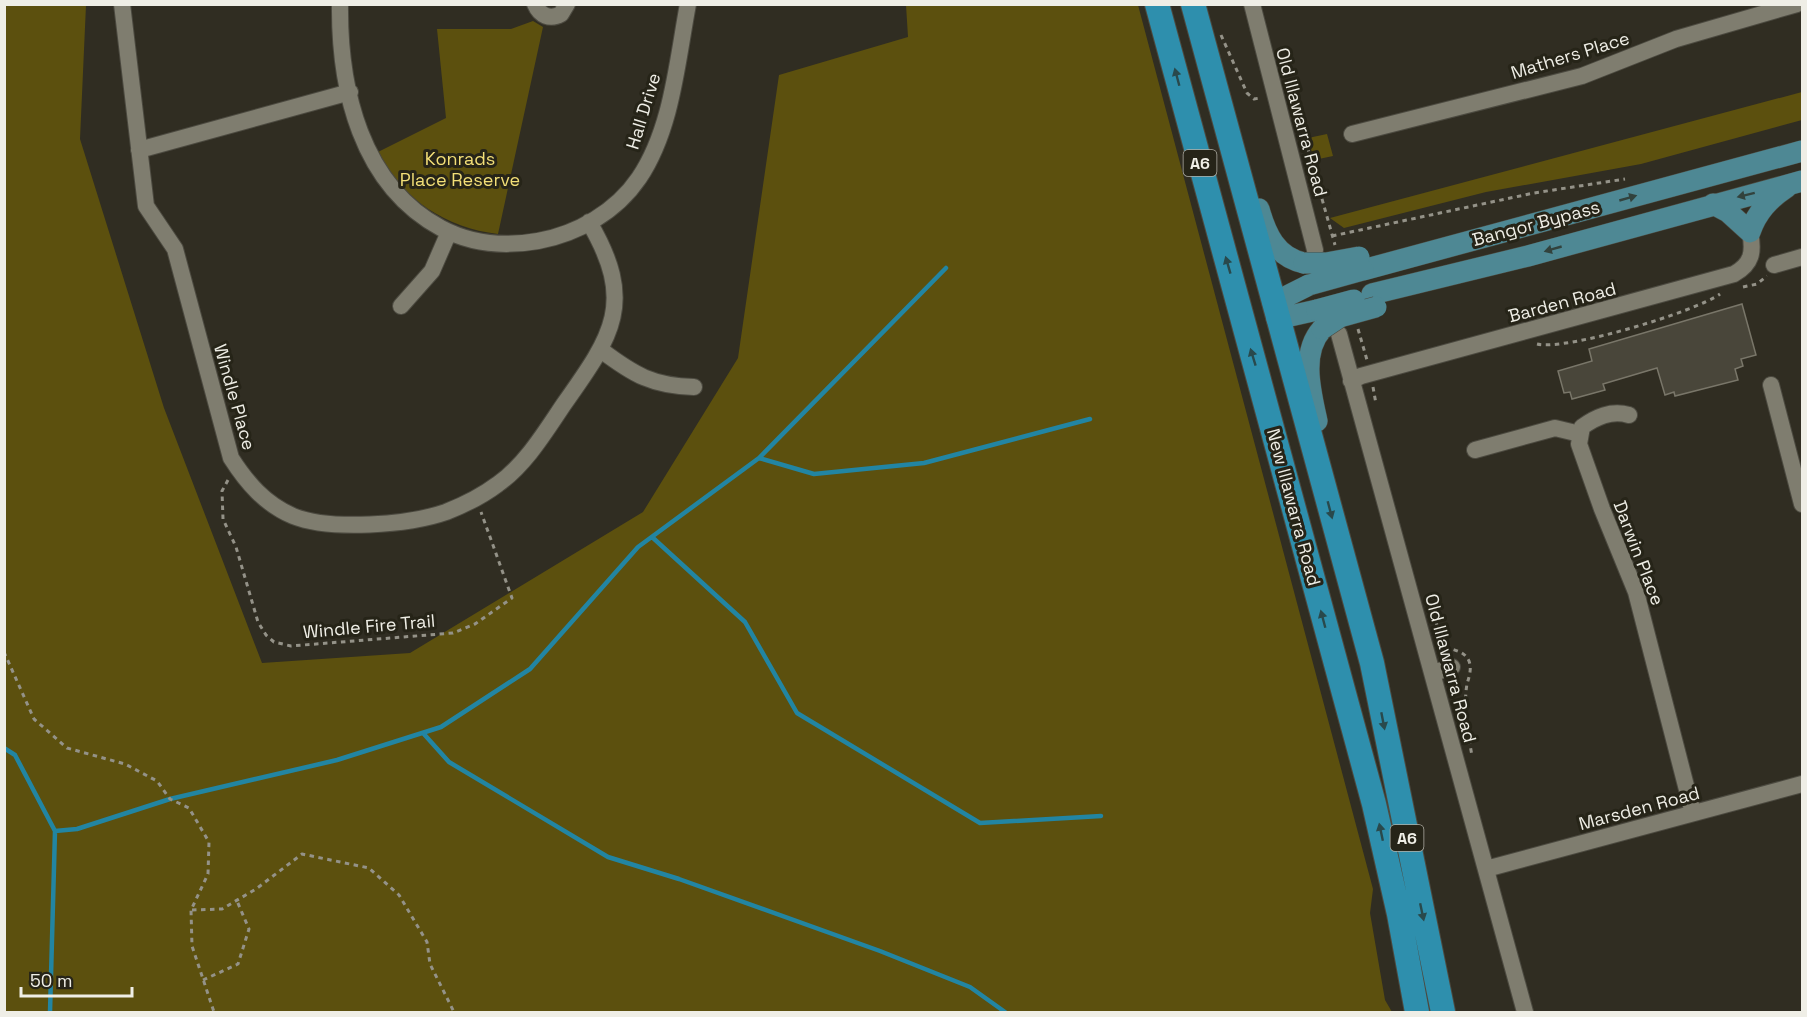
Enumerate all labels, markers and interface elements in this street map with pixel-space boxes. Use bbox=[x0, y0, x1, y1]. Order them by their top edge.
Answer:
street label: Mathers Place bbox=[1508, 26, 1632, 84]
street label: Old Illawarra Road bbox=[1271, 45, 1333, 199]
one-way arrow bbox=[1171, 68, 1181, 86]
street label: Hall Drive bbox=[620, 70, 666, 152]
park label: Konrads Place Reserve bbox=[400, 147, 520, 191]
road number: A6 bbox=[1184, 150, 1216, 176]
one-way arrow bbox=[1737, 191, 1755, 201]
one-way arrow bbox=[1619, 192, 1637, 202]
street label: Bangor Bypass bbox=[1470, 195, 1602, 251]
one-way arrow bbox=[1544, 245, 1562, 254]
one-way arrow bbox=[1223, 256, 1232, 274]
street label: Barden Road bbox=[1506, 277, 1618, 327]
street label: Windle Place bbox=[209, 341, 261, 453]
one-way arrow bbox=[1248, 348, 1257, 366]
street label: New Illawarra Road bbox=[1262, 426, 1326, 588]
street label: Darwin Place bbox=[1608, 497, 1670, 609]
one-way arrow bbox=[1325, 501, 1335, 519]
street label: Old Illawarra Road bbox=[1420, 591, 1482, 745]
street label: Windle Fire Trail bbox=[302, 609, 436, 643]
one-way arrow bbox=[1318, 610, 1327, 628]
one-way arrow bbox=[1379, 711, 1388, 730]
street label: Marsden Road bbox=[1576, 781, 1702, 835]
one-way arrow bbox=[1375, 822, 1385, 841]
road number: A6 bbox=[1390, 825, 1424, 851]
one-way arrow bbox=[1418, 902, 1427, 921]
scale bar bbox=[21, 960, 132, 998]
text: 50 m bbox=[30, 969, 72, 992]

